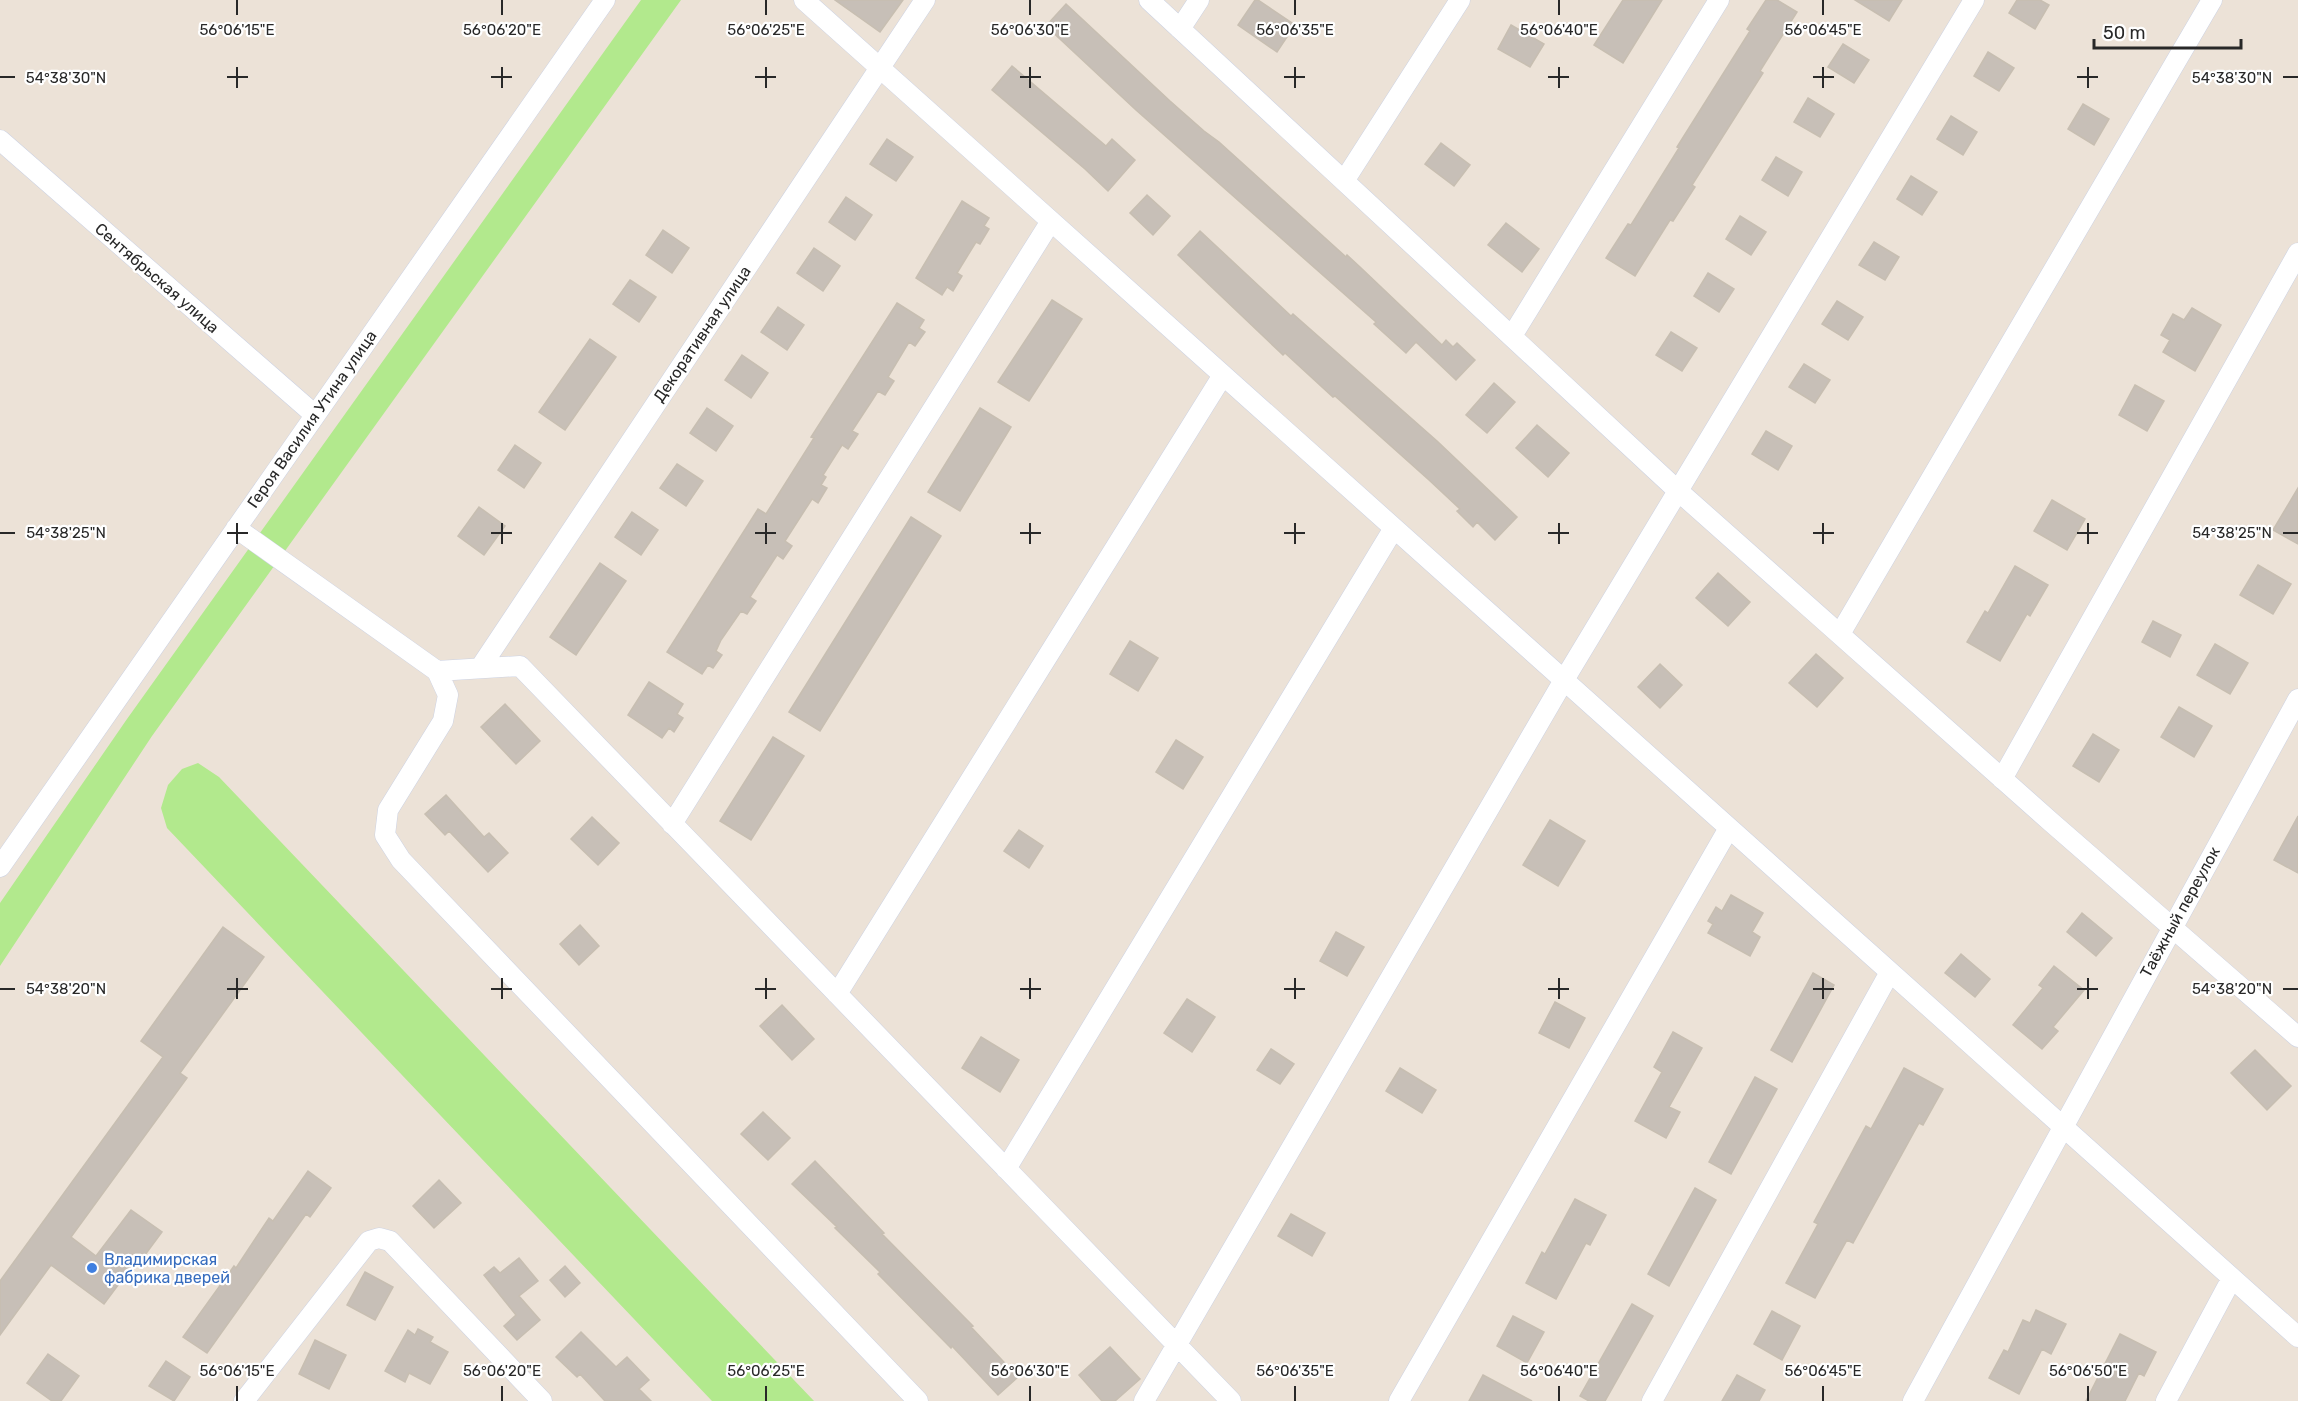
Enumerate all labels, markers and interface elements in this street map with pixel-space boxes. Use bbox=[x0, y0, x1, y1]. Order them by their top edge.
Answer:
scale bar bbox=[2094, 12, 2241, 50]
text: 56°06'15"E bbox=[199, 21, 275, 39]
text: 56°06'20"E bbox=[463, 21, 541, 39]
text: 56°06'25"E bbox=[727, 21, 805, 39]
text: 56°06'30"E bbox=[991, 21, 1069, 39]
text: 56°06'35"E bbox=[1256, 21, 1334, 39]
text: 56°06'40"E bbox=[1520, 21, 1598, 39]
text: 56°06'45"E bbox=[1784, 21, 1862, 39]
text: 50 m bbox=[2103, 22, 2146, 44]
text: 54°38'30"N bbox=[26, 69, 106, 87]
text: 54°38'30"N bbox=[2192, 69, 2272, 87]
street label: Сентябрьская улица bbox=[91, 219, 223, 337]
street label: Декоративная улица bbox=[649, 262, 755, 406]
street label: Героя Василия Утина улица bbox=[243, 327, 381, 511]
text: 54°38'25"N bbox=[26, 524, 106, 542]
text: 54°38'25"N bbox=[2192, 524, 2272, 542]
street label: Таёжный переулок bbox=[2136, 843, 2224, 981]
text: 54°38'20"N bbox=[26, 980, 106, 998]
text: 54°38'20"N bbox=[2192, 980, 2272, 998]
place label: Владимирская фабрика дверей bbox=[104, 1250, 230, 1287]
marker: Владимирская фабрика дверей bbox=[85, 1261, 99, 1275]
text: 56°06'15"E bbox=[199, 1362, 275, 1380]
text: 56°06'20"E bbox=[463, 1362, 541, 1380]
text: 56°06'25"E bbox=[727, 1362, 805, 1380]
text: 56°06'30"E bbox=[991, 1362, 1069, 1380]
text: 56°06'35"E bbox=[1256, 1362, 1334, 1380]
text: 56°06'40"E bbox=[1520, 1362, 1598, 1380]
text: 56°06'45"E bbox=[1784, 1362, 1862, 1380]
text: 56°06'50"E bbox=[2049, 1362, 2127, 1380]

